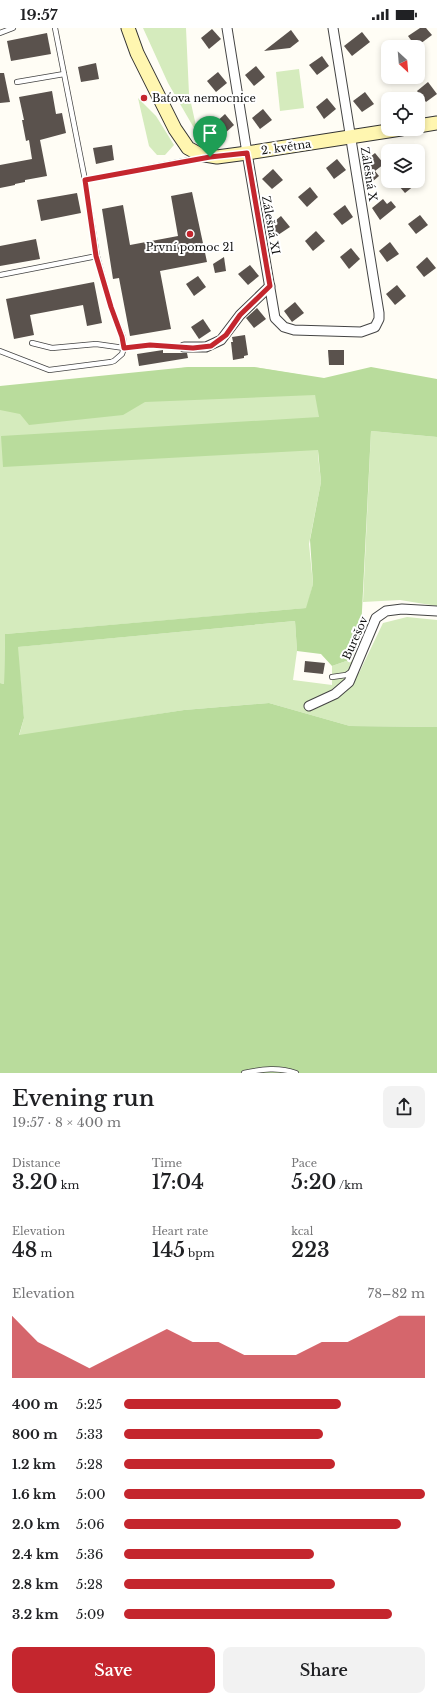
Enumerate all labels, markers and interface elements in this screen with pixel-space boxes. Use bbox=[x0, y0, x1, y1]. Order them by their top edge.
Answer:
text: 19:57 bbox=[20, 5, 58, 24]
north arrow bbox=[381, 40, 425, 84]
map controls bbox=[381, 40, 425, 188]
place label: Baťova nemocnice bbox=[152, 91, 256, 105]
button: locate bbox=[381, 92, 425, 136]
marker: Baťova nemocnice bbox=[139, 93, 149, 103]
pin bbox=[193, 116, 227, 157]
icon: arrive bbox=[199, 122, 221, 144]
street label: 2. května bbox=[260, 136, 313, 157]
button: layers bbox=[381, 144, 425, 188]
street label: Zálešná X bbox=[358, 146, 380, 203]
street label: Zálešná XI bbox=[259, 194, 283, 256]
marker: První pomoc 21 bbox=[185, 229, 195, 239]
place label: První pomoc 21 bbox=[146, 240, 234, 254]
street label: Burešov bbox=[339, 614, 371, 662]
text: Evening run bbox=[12, 1085, 154, 1112]
button: share bbox=[383, 1086, 425, 1128]
text: 19:57 · 8 × 400 m bbox=[12, 1114, 121, 1131]
text: Distance bbox=[12, 1156, 61, 1170]
text: Time bbox=[152, 1156, 182, 1170]
text: Pace bbox=[291, 1156, 317, 1170]
text: 3.20 bbox=[12, 1170, 57, 1194]
text: 17:04 bbox=[152, 1170, 204, 1194]
text: 5:20 bbox=[291, 1170, 336, 1194]
text: km bbox=[57, 1178, 79, 1192]
text: /km bbox=[336, 1178, 363, 1192]
text: Elevation bbox=[12, 1224, 65, 1238]
text: Heart rate bbox=[152, 1224, 208, 1238]
text: kcal bbox=[291, 1224, 313, 1238]
text: 48 bbox=[12, 1238, 37, 1262]
text: 145 bbox=[152, 1238, 185, 1262]
text: 223 bbox=[291, 1238, 330, 1262]
text: m bbox=[37, 1246, 52, 1260]
text: bpm bbox=[185, 1246, 215, 1260]
text: Elevation bbox=[12, 1285, 75, 1302]
text: 78–82 m bbox=[368, 1285, 425, 1302]
text: 400 m bbox=[12, 1396, 58, 1413]
text: 5:25 bbox=[76, 1396, 102, 1413]
text: 800 m bbox=[12, 1426, 58, 1443]
text: 5:33 bbox=[76, 1426, 103, 1443]
text: 1.2 km bbox=[12, 1456, 56, 1473]
text: 5:28 bbox=[76, 1456, 103, 1473]
text: 1.6 km bbox=[12, 1486, 56, 1503]
text: 5:00 bbox=[76, 1486, 106, 1503]
text: 2.0 km bbox=[12, 1516, 60, 1533]
text: 5:06 bbox=[76, 1516, 105, 1533]
text: 2.4 km bbox=[12, 1546, 59, 1563]
text: 5:36 bbox=[76, 1546, 103, 1563]
text: 2.8 km bbox=[12, 1576, 59, 1593]
text: 5:28 bbox=[76, 1576, 103, 1593]
text: 3.2 km bbox=[12, 1606, 59, 1623]
text: 5:09 bbox=[76, 1606, 105, 1623]
button: Save bbox=[12, 1647, 215, 1693]
button: Share bbox=[223, 1647, 425, 1693]

